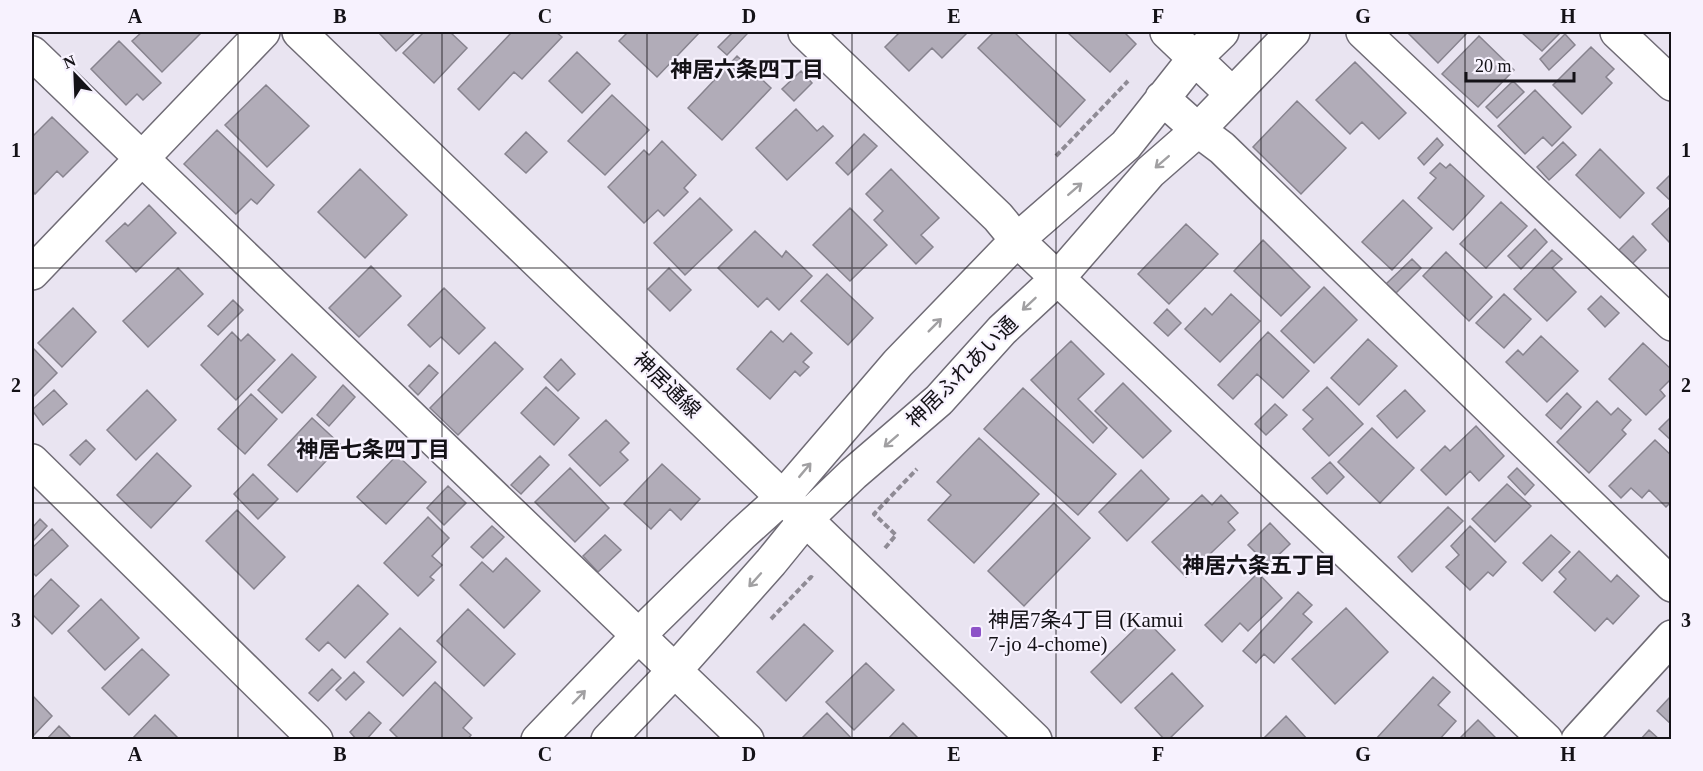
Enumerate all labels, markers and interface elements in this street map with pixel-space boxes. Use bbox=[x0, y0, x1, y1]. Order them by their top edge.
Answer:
text: A bbox=[128, 5, 143, 27]
text: B bbox=[333, 5, 347, 27]
text: C bbox=[538, 5, 552, 27]
text: D bbox=[742, 5, 756, 27]
text: E bbox=[947, 5, 961, 27]
text: F bbox=[1152, 5, 1164, 27]
text: G bbox=[1355, 5, 1371, 27]
text: H bbox=[1560, 5, 1576, 27]
north arrow bbox=[45, 45, 105, 105]
scale bar bbox=[1466, 45, 1574, 83]
text: N bbox=[61, 51, 78, 72]
text: 20 m bbox=[1475, 56, 1512, 76]
district label: 神居六条四丁目 bbox=[670, 57, 824, 82]
text: 1 bbox=[11, 139, 21, 161]
text: 1 bbox=[1681, 139, 1691, 161]
one-way arrow bbox=[1155, 155, 1170, 169]
one-way arrow bbox=[1067, 182, 1082, 196]
one-way arrow bbox=[1022, 297, 1037, 311]
street label: 神居ふれあい通 bbox=[902, 312, 1022, 432]
one-way arrow bbox=[928, 317, 943, 332]
street label: 神居通線 bbox=[628, 347, 706, 423]
text: 2 bbox=[11, 374, 21, 396]
text: 2 bbox=[1681, 374, 1691, 396]
one-way arrow bbox=[883, 435, 899, 448]
district label: 神居七条四丁目 bbox=[296, 437, 450, 462]
one-way arrow bbox=[799, 462, 812, 478]
district label: 神居六条五丁目 bbox=[1182, 553, 1336, 578]
one-way arrow bbox=[748, 572, 762, 587]
place label: 神居7条4丁目 (Kamui 7-jo 4-chome) bbox=[988, 608, 1184, 656]
text: 3 bbox=[11, 609, 21, 631]
text: 3 bbox=[1681, 609, 1691, 631]
marker: 神居7条4丁目 (Kamui 7-jo 4-chome) bbox=[969, 625, 983, 639]
one-way arrow bbox=[572, 690, 586, 705]
text: A bbox=[128, 743, 143, 765]
text: B bbox=[333, 743, 347, 765]
text: C bbox=[538, 743, 552, 765]
text: D bbox=[742, 743, 756, 765]
text: E bbox=[947, 743, 961, 765]
text: F bbox=[1152, 743, 1164, 765]
text: G bbox=[1355, 743, 1371, 765]
text: H bbox=[1560, 743, 1576, 765]

